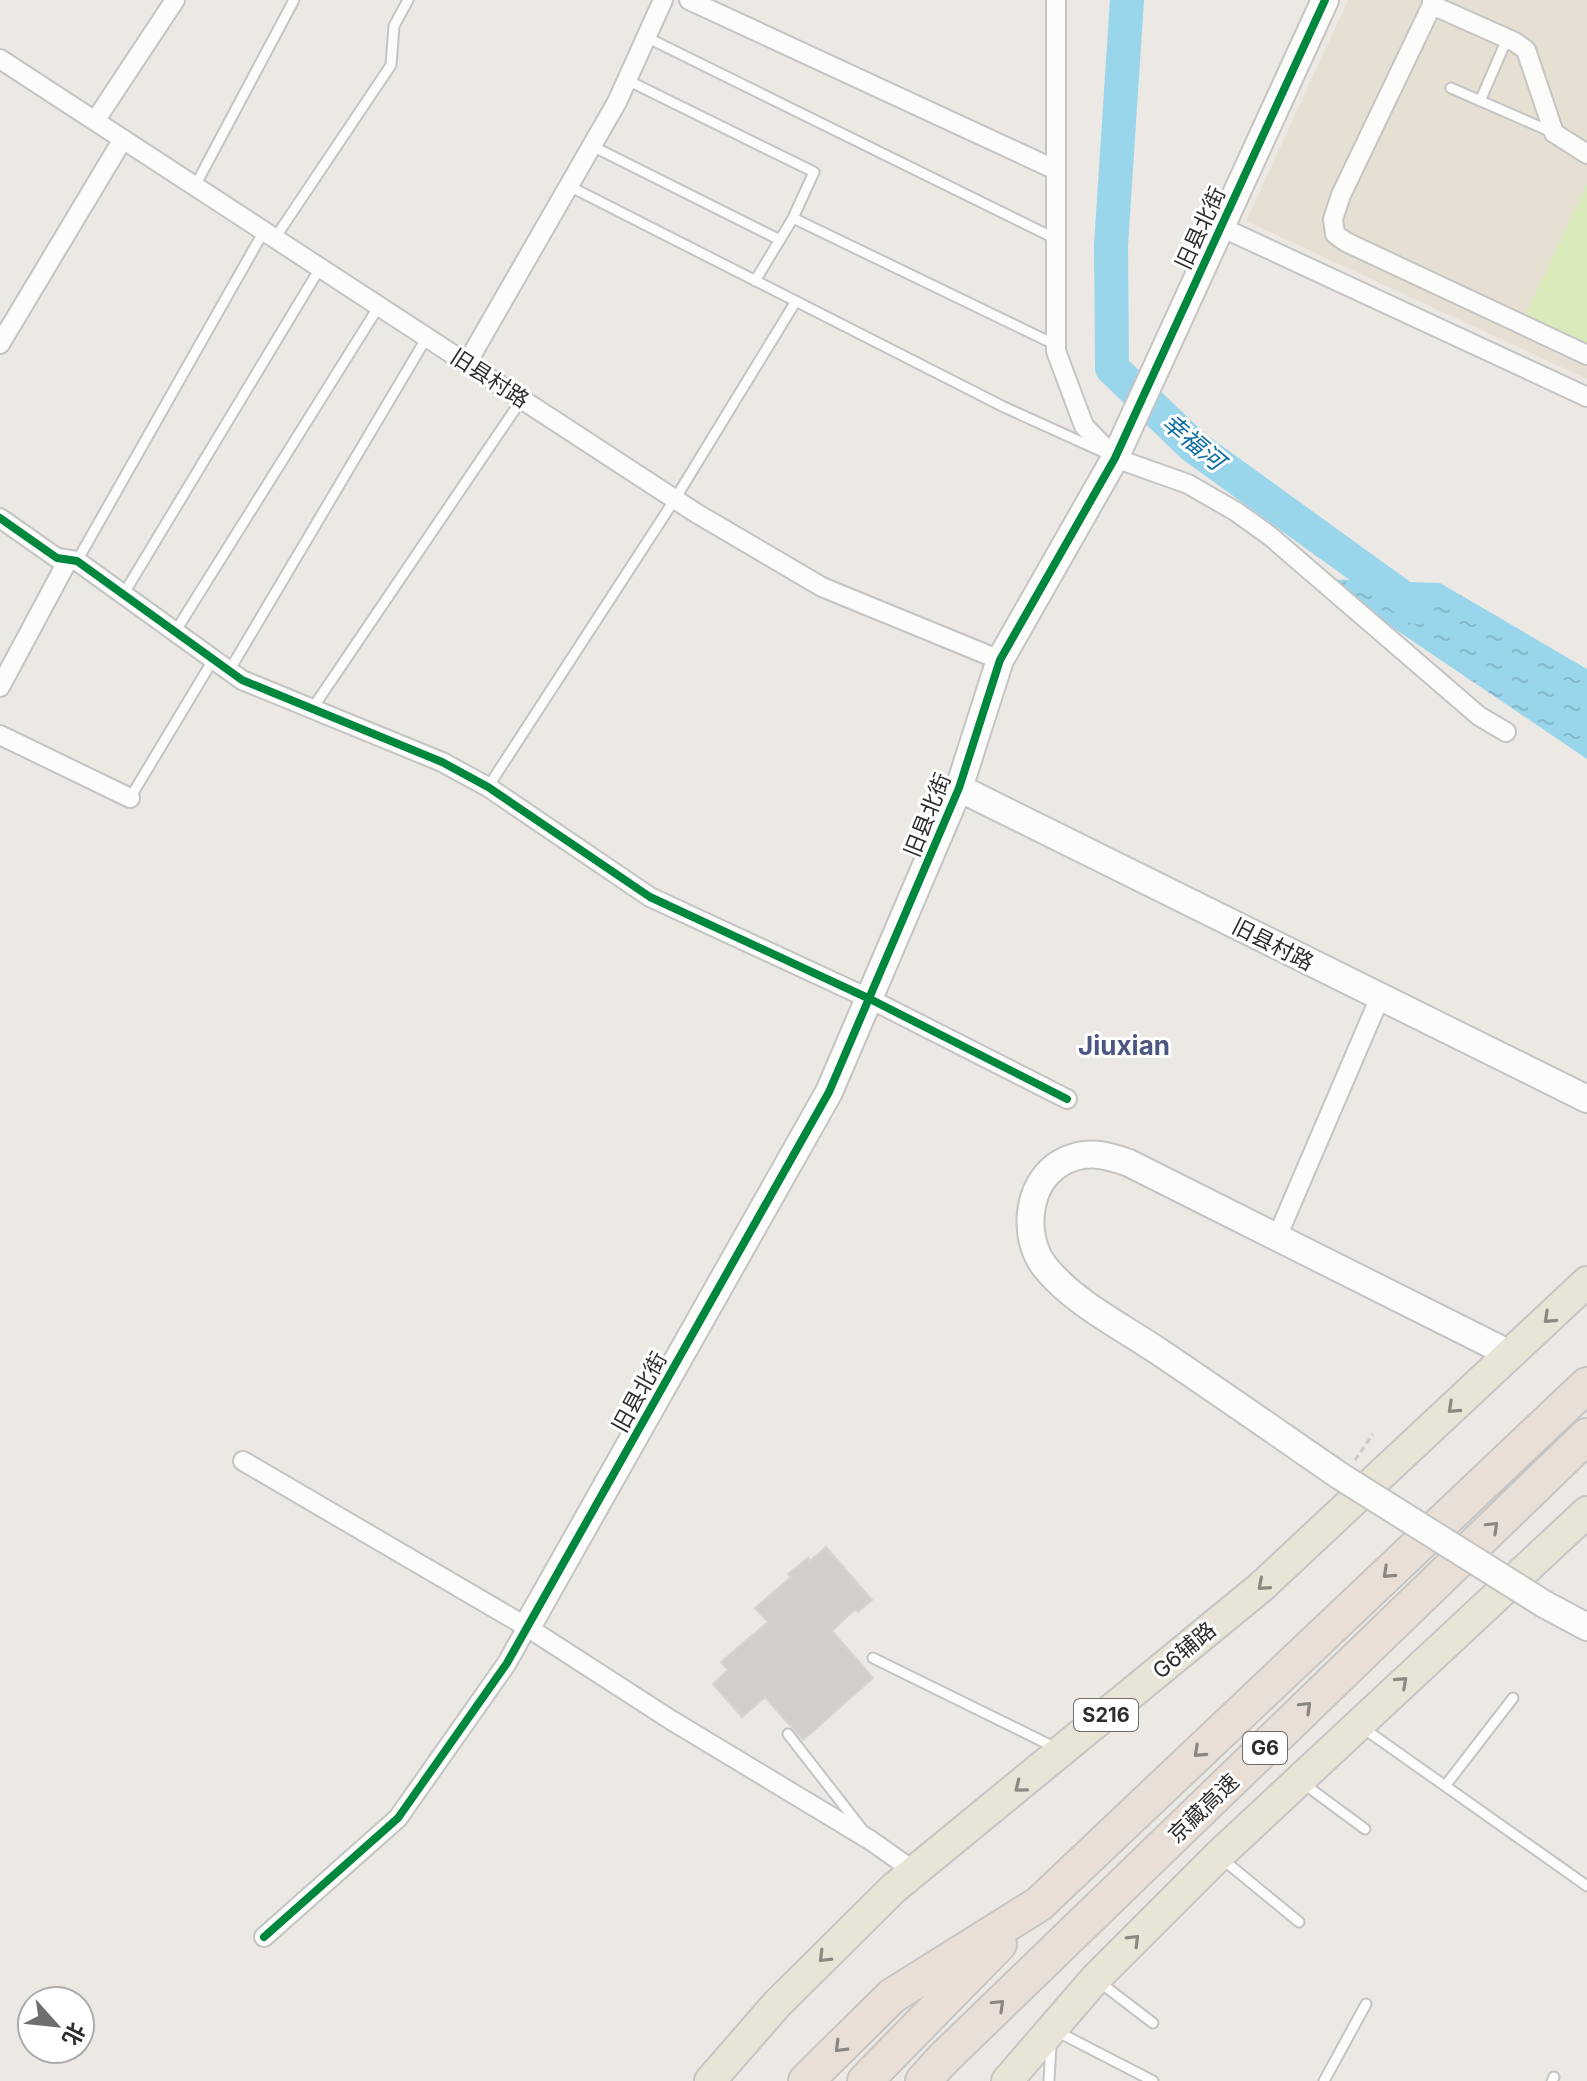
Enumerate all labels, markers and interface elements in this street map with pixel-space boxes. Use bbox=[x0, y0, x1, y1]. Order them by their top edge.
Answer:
street label: 旧县北街 bbox=[1170, 183, 1230, 273]
street label: 旧县村路 bbox=[446, 343, 534, 413]
water label: 幸福河 bbox=[1156, 407, 1233, 478]
street label: 旧县北街 bbox=[898, 769, 956, 861]
street label: 旧县村路 bbox=[1228, 912, 1318, 976]
district label: Jiuxian bbox=[1078, 1030, 1170, 1061]
one-way arrow bbox=[1543, 1309, 1558, 1323]
street label: 旧县北街 bbox=[606, 1347, 672, 1437]
one-way arrow bbox=[1448, 1398, 1462, 1413]
one-way arrow bbox=[1484, 1521, 1498, 1536]
one-way arrow bbox=[1383, 1564, 1397, 1579]
one-way arrow bbox=[1257, 1575, 1272, 1589]
street label: G6辅路 bbox=[1147, 1616, 1221, 1684]
one-way arrow bbox=[1393, 1677, 1407, 1691]
road number: S216 bbox=[1074, 1699, 1138, 1731]
one-way arrow bbox=[1297, 1703, 1312, 1717]
road number: G6 bbox=[1243, 1732, 1287, 1764]
one-way arrow bbox=[1194, 1743, 1208, 1757]
street label: 京藏高速 bbox=[1162, 1768, 1244, 1848]
one-way arrow bbox=[1014, 1777, 1029, 1791]
one-way arrow bbox=[1125, 1935, 1139, 1949]
one-way arrow bbox=[819, 1948, 833, 1962]
north arrow bbox=[16, 1985, 96, 2065]
one-way arrow bbox=[990, 2000, 1004, 2014]
text: 北 bbox=[57, 2018, 90, 2050]
one-way arrow bbox=[835, 2038, 849, 2052]

